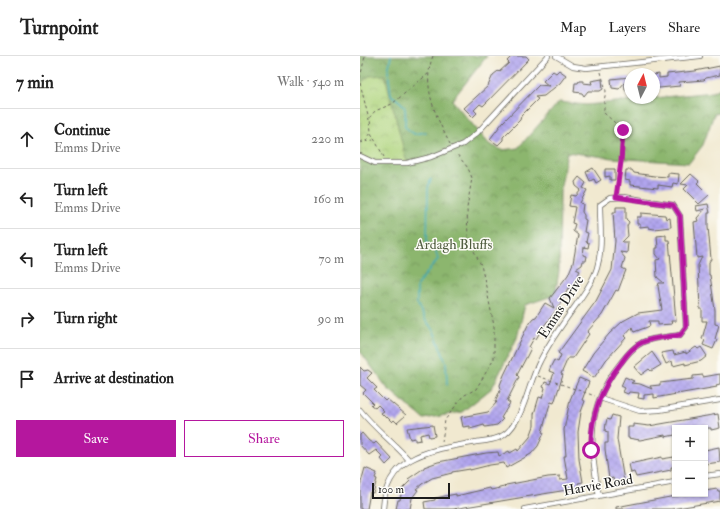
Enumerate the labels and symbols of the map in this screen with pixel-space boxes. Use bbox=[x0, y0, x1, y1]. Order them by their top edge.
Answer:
north arrow bbox=[624, 68, 660, 104]
route end bbox=[614, 121, 632, 139]
park label: Ardagh Bluffs bbox=[415, 236, 492, 253]
street label: Emms Drive bbox=[534, 272, 588, 342]
route start bbox=[582, 441, 600, 459]
street label: Harvie Road bbox=[562, 471, 634, 499]
scale bar bbox=[372, 481, 450, 500]

